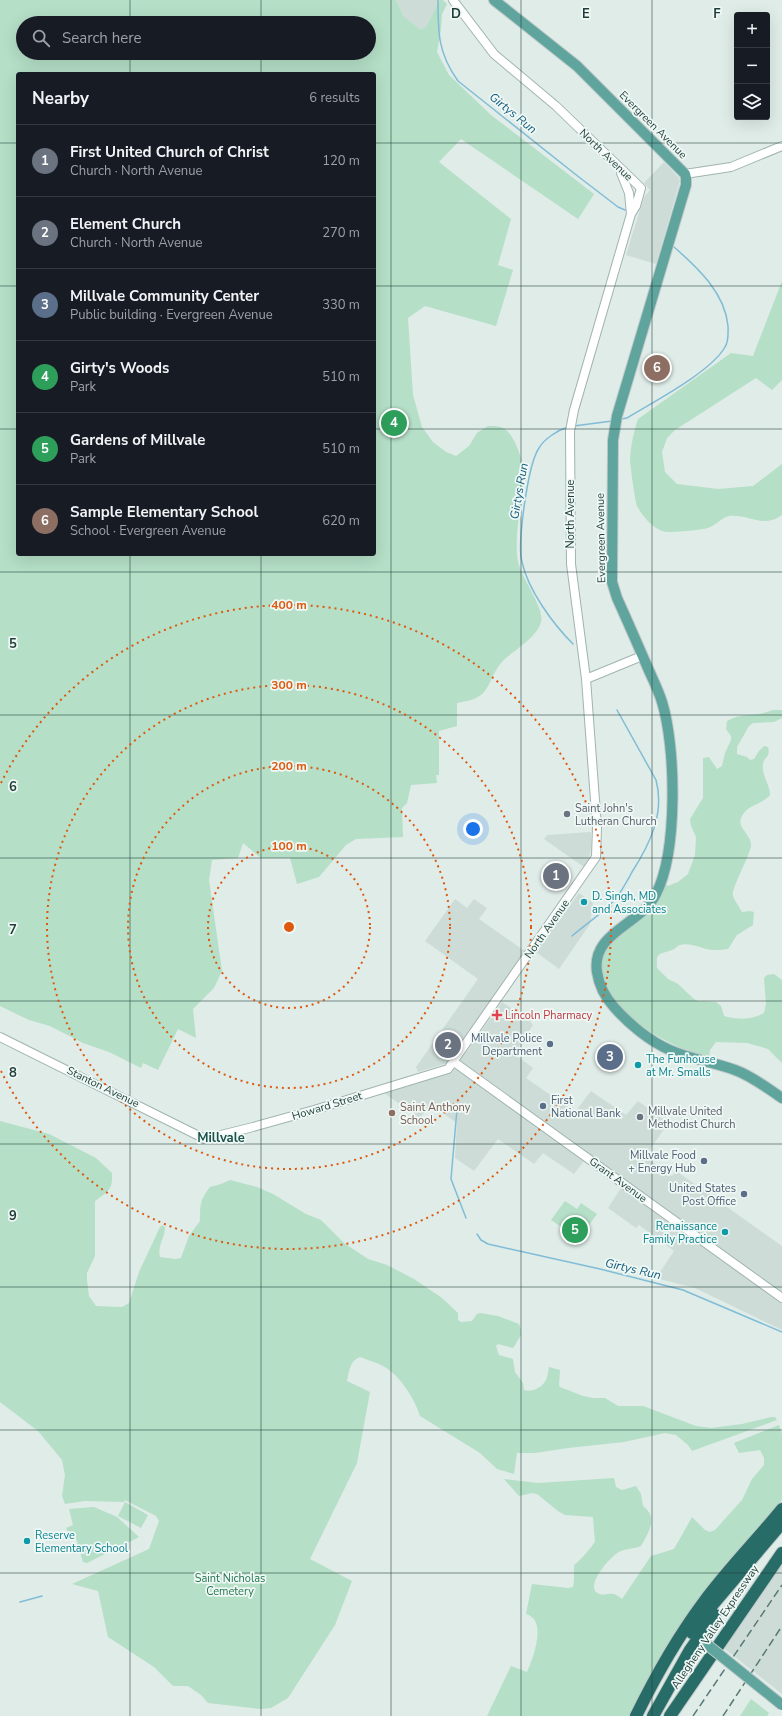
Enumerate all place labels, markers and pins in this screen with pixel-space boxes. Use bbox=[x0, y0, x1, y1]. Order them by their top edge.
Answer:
pin: 6 bbox=[644, 353, 670, 383]
pin: 4 bbox=[381, 408, 407, 438]
place label: Saint John's Lutheran Church bbox=[575, 801, 657, 829]
marker: Saint John's Lutheran Church bbox=[562, 809, 572, 819]
pin: 1 bbox=[543, 861, 569, 891]
place label: D. Singh, MD and Associates bbox=[592, 889, 666, 917]
marker: D. Singh, MD and Associates bbox=[579, 897, 589, 907]
centre of rings bbox=[282, 920, 296, 934]
place label: Lincoln Pharmacy bbox=[505, 1008, 593, 1023]
marker: Lincoln Pharmacy bbox=[492, 1010, 502, 1020]
pin: 2 bbox=[435, 1030, 461, 1060]
place label: Millvale Police Department bbox=[471, 1031, 542, 1059]
marker: Millvale Police Department bbox=[545, 1039, 555, 1049]
pin: 3 bbox=[597, 1042, 623, 1072]
place label: The Funhouse at Mr. Smalls bbox=[646, 1052, 716, 1080]
marker: The Funhouse at Mr. Smalls bbox=[633, 1060, 643, 1070]
place label: First National Bank bbox=[551, 1093, 621, 1121]
place label: Saint Anthony School bbox=[400, 1100, 471, 1128]
marker: First National Bank bbox=[538, 1101, 548, 1111]
place label: Millvale United Methodist Church bbox=[648, 1104, 735, 1132]
marker: Saint Anthony School bbox=[387, 1108, 397, 1118]
marker: Millvale United Methodist Church bbox=[635, 1112, 645, 1122]
place label: Millvale Food + Energy Hub bbox=[628, 1148, 696, 1176]
marker: Millvale Food + Energy Hub bbox=[699, 1156, 709, 1166]
place label: United States Post Office bbox=[669, 1181, 736, 1209]
marker: United States Post Office bbox=[739, 1189, 749, 1199]
pin: 5 bbox=[562, 1215, 588, 1245]
place label: Renaissance Family Practice bbox=[643, 1219, 717, 1247]
marker: Renaissance Family Practice bbox=[720, 1227, 730, 1237]
place label: Reserve Elementary School bbox=[35, 1528, 129, 1556]
marker: Reserve Elementary School bbox=[22, 1536, 32, 1546]

